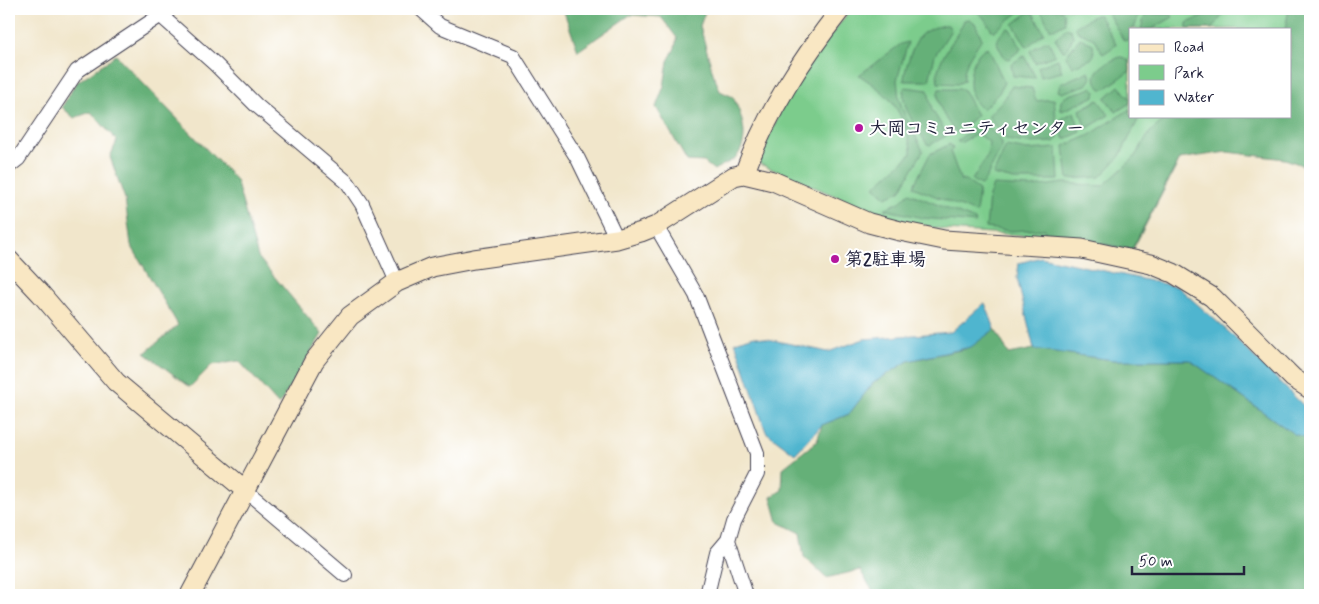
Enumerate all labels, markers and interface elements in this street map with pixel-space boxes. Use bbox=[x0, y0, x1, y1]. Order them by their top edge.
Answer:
legend bbox=[1129, 28, 1292, 118]
text: Road bbox=[1174, 38, 1204, 58]
text: Park bbox=[1174, 64, 1204, 84]
text: Water bbox=[1174, 88, 1214, 108]
place label: 大岡コミュニティセンター bbox=[869, 117, 1084, 141]
marker: 大岡コミュニティセンター bbox=[853, 122, 865, 134]
place label: 第2駐車場 bbox=[845, 248, 926, 272]
marker: 第2駐車場 bbox=[829, 253, 841, 265]
scale bar bbox=[1132, 544, 1244, 576]
text: 50 m bbox=[1139, 552, 1173, 572]

